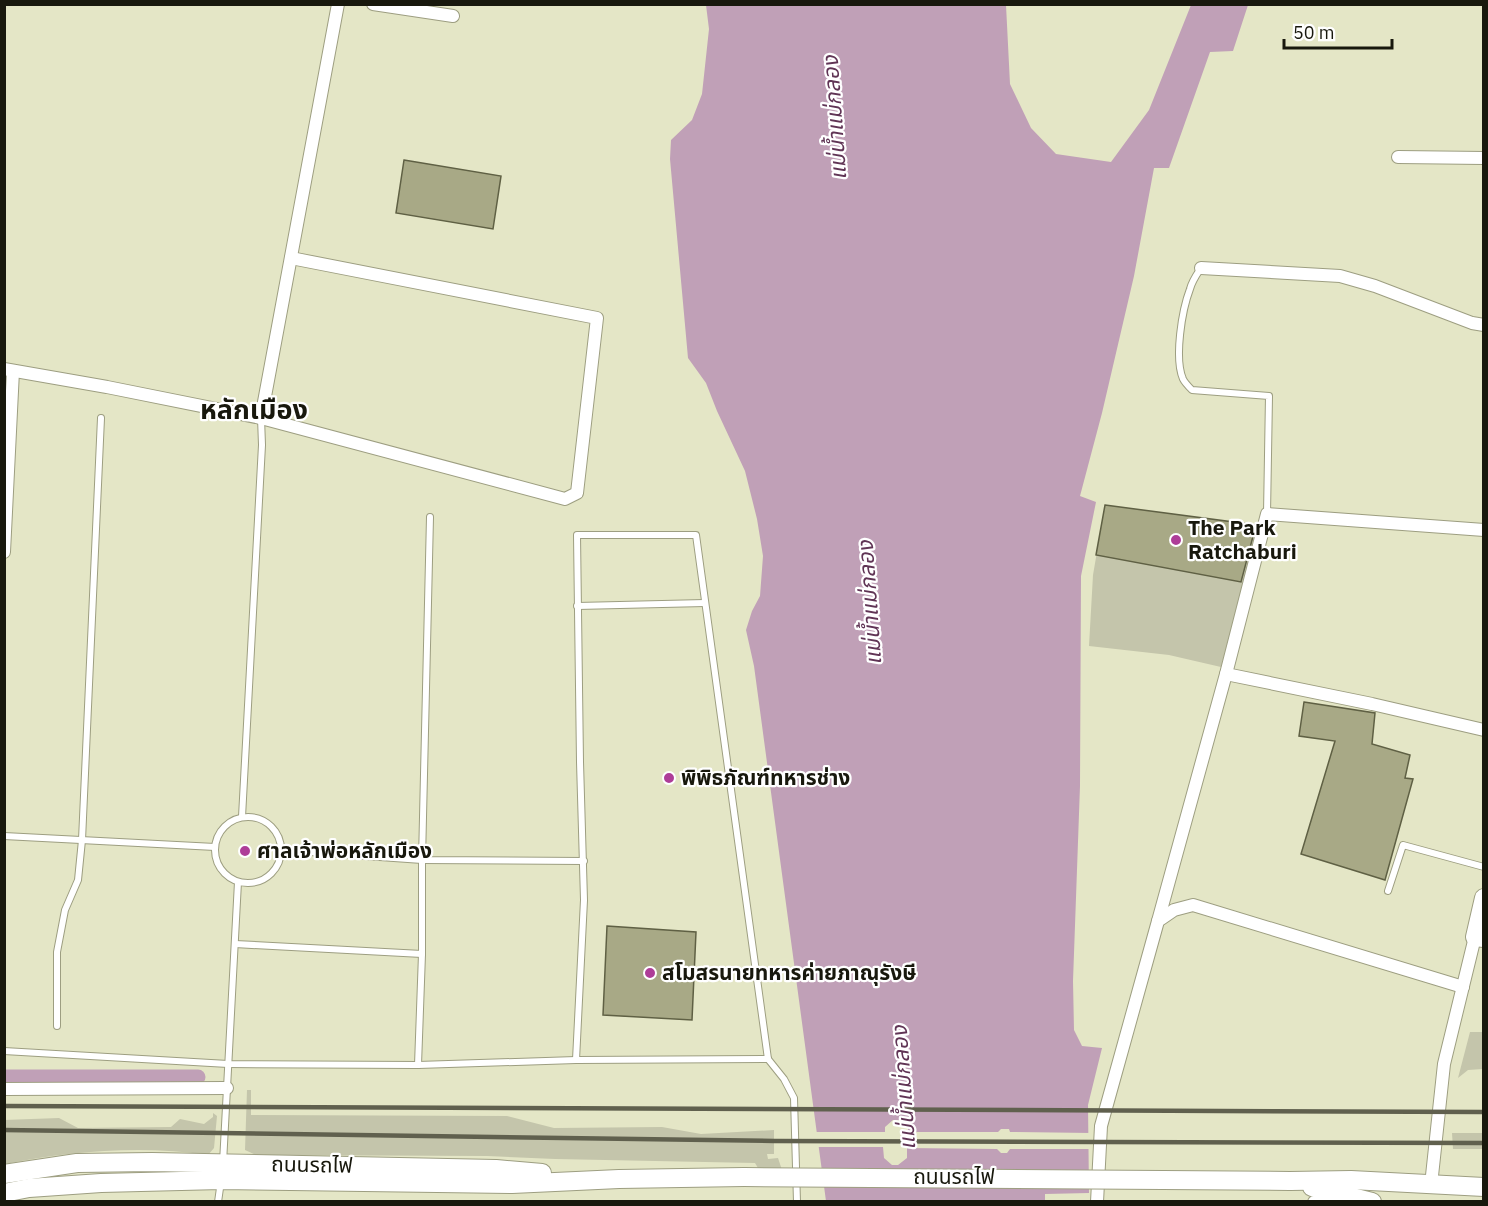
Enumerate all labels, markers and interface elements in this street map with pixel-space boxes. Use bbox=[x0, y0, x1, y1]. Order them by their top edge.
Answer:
scale bar bbox=[1284, 12, 1392, 50]
text: 50 m bbox=[1293, 21, 1335, 44]
water label: แม่น้ำแม่กลอง bbox=[815, 54, 852, 181]
district label: หลักเมือง bbox=[200, 391, 308, 426]
place label: The Park Ratchaburi bbox=[1188, 513, 1297, 565]
marker: The Park Ratchaburi bbox=[1169, 533, 1183, 547]
water label: แม่น้ำแม่กลอง bbox=[850, 539, 887, 666]
place label: พิพิธภัณฑ์ทหารช่าง bbox=[681, 763, 850, 791]
marker: พิพิธภัณฑ์ทหารช่าง bbox=[662, 771, 676, 785]
place label: ศาลเจ้าพ่อหลักเมือง bbox=[257, 836, 432, 864]
marker: ศาลเจ้าพ่อหลักเมือง bbox=[238, 844, 252, 858]
place label: สโมสรนายทหารค่ายภาณุรังษี bbox=[662, 958, 916, 986]
marker: สโมสรนายทหารค่ายภาณุรังษี bbox=[643, 966, 657, 980]
water label: แม่น้ำแม่กลอง bbox=[884, 1024, 921, 1151]
street label: ถนนรถไฟ bbox=[271, 1149, 353, 1179]
street label: ถนนรถไฟ bbox=[913, 1162, 995, 1190]

